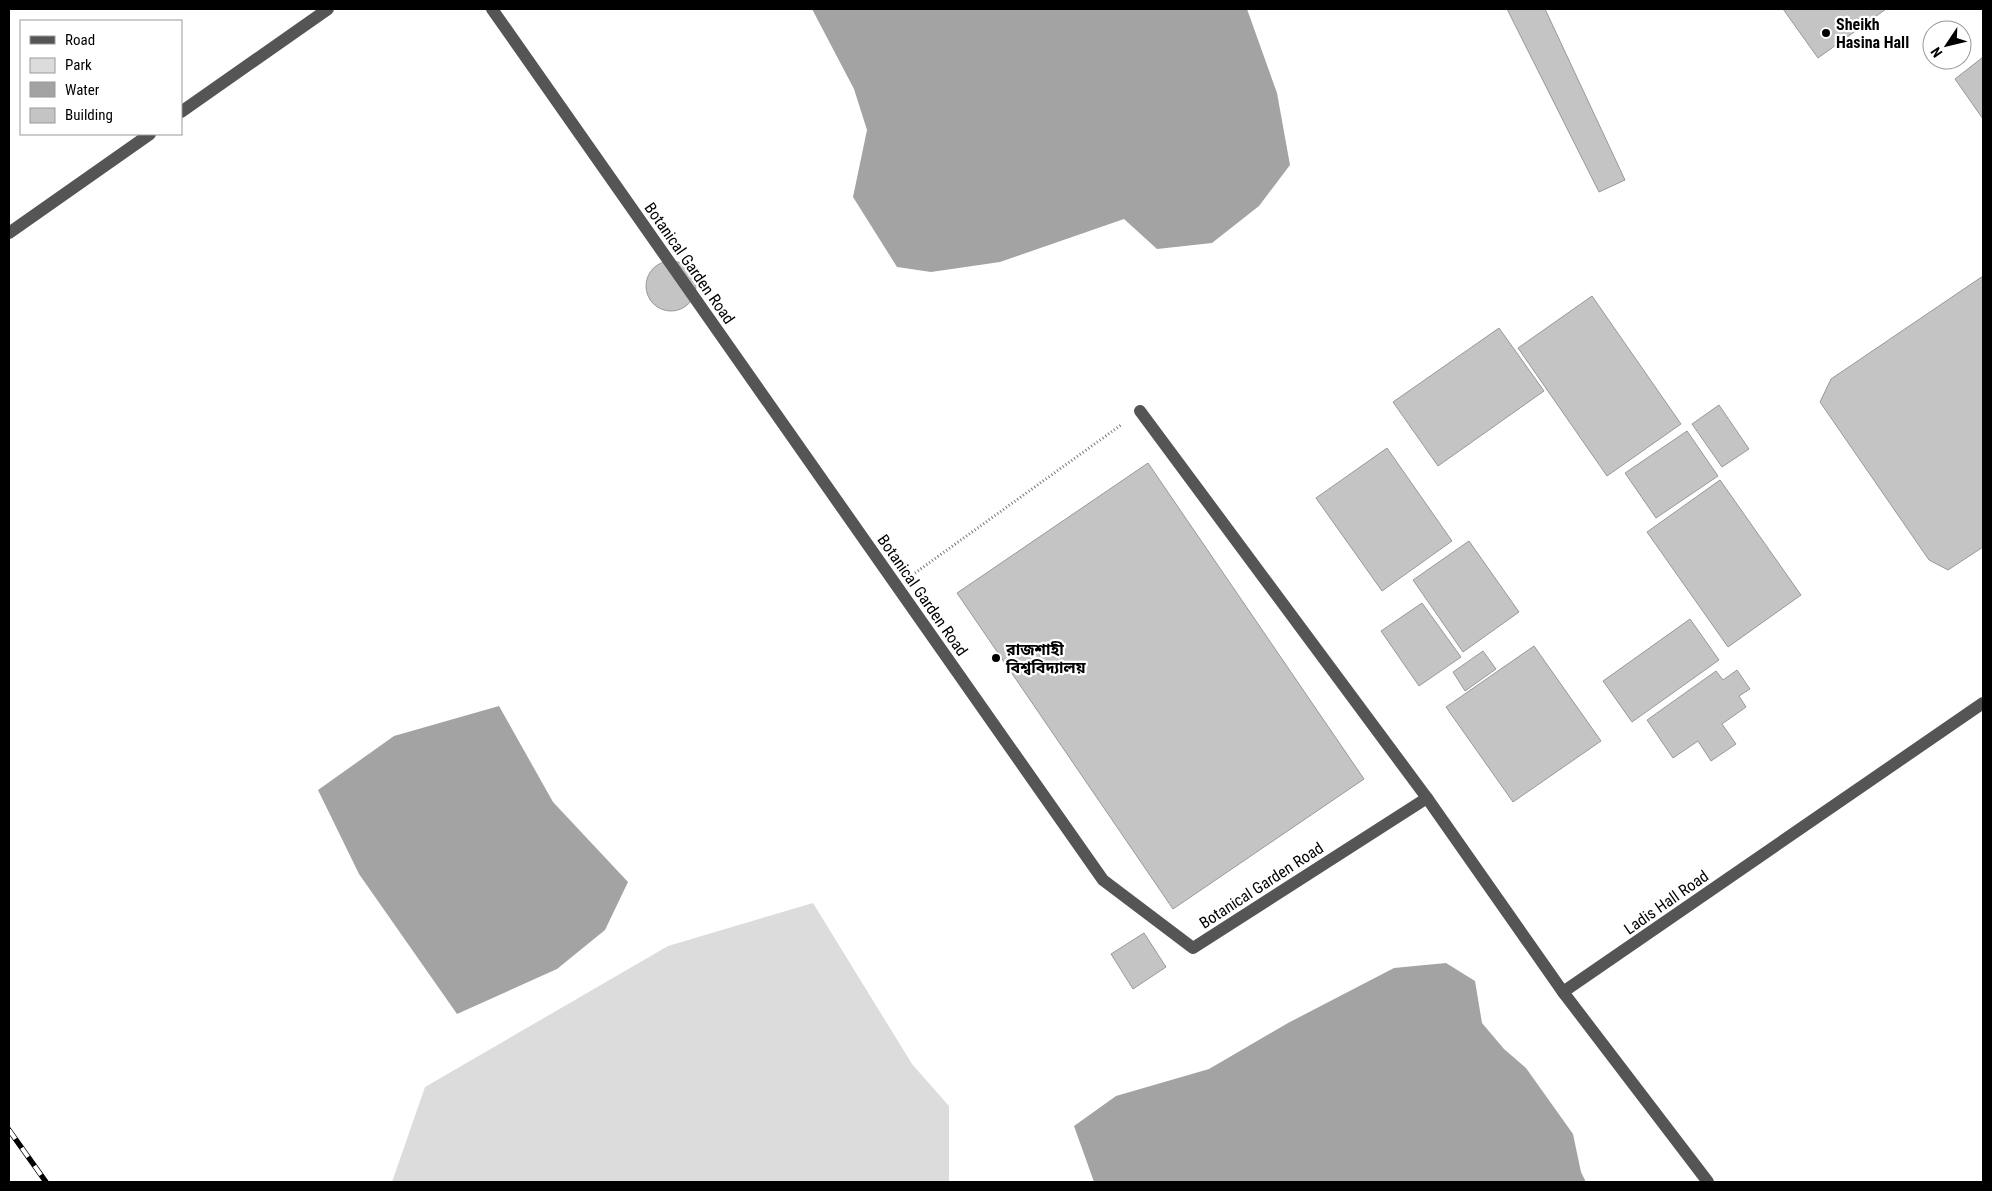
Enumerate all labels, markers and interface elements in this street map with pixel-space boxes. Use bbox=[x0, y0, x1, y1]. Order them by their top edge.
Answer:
place label: Sheikh Hasina Hall bbox=[1836, 15, 1909, 52]
legend bbox=[20, 20, 182, 135]
north arrow bbox=[1922, 20, 1972, 70]
marker: Sheikh Hasina Hall bbox=[1820, 27, 1832, 39]
text: Road bbox=[65, 31, 95, 49]
text: N bbox=[1927, 44, 1945, 61]
text: Park bbox=[65, 56, 92, 74]
text: Water bbox=[65, 81, 100, 99]
text: Building bbox=[65, 106, 113, 124]
street label: Botanical Garden Road bbox=[641, 199, 739, 328]
street label: Botanical Garden Road bbox=[874, 531, 972, 660]
place label: রাজশাহী বিশ্ববিদ্যালয় bbox=[1005, 640, 1087, 677]
marker: রাজশাহী বিশ্ববিদ্যালয় bbox=[990, 652, 1002, 664]
street label: Botanical Garden Road bbox=[1196, 838, 1327, 933]
street label: Ladis Hall Road bbox=[1620, 866, 1712, 938]

